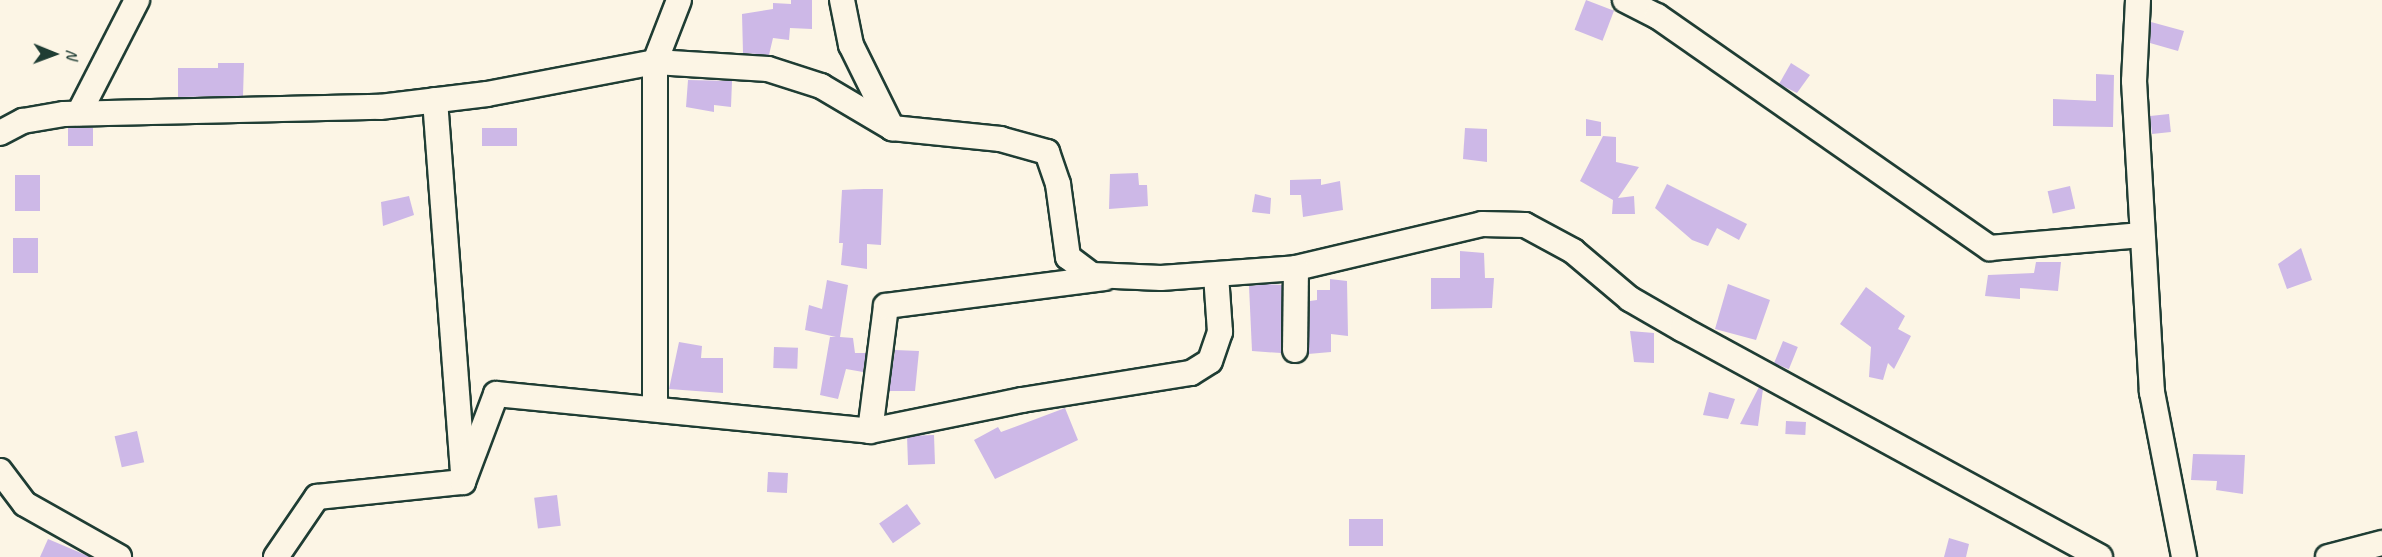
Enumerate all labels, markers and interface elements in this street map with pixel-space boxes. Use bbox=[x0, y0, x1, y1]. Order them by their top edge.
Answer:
north arrow bbox=[24, 24, 84, 84]
text: N bbox=[62, 49, 82, 59]

